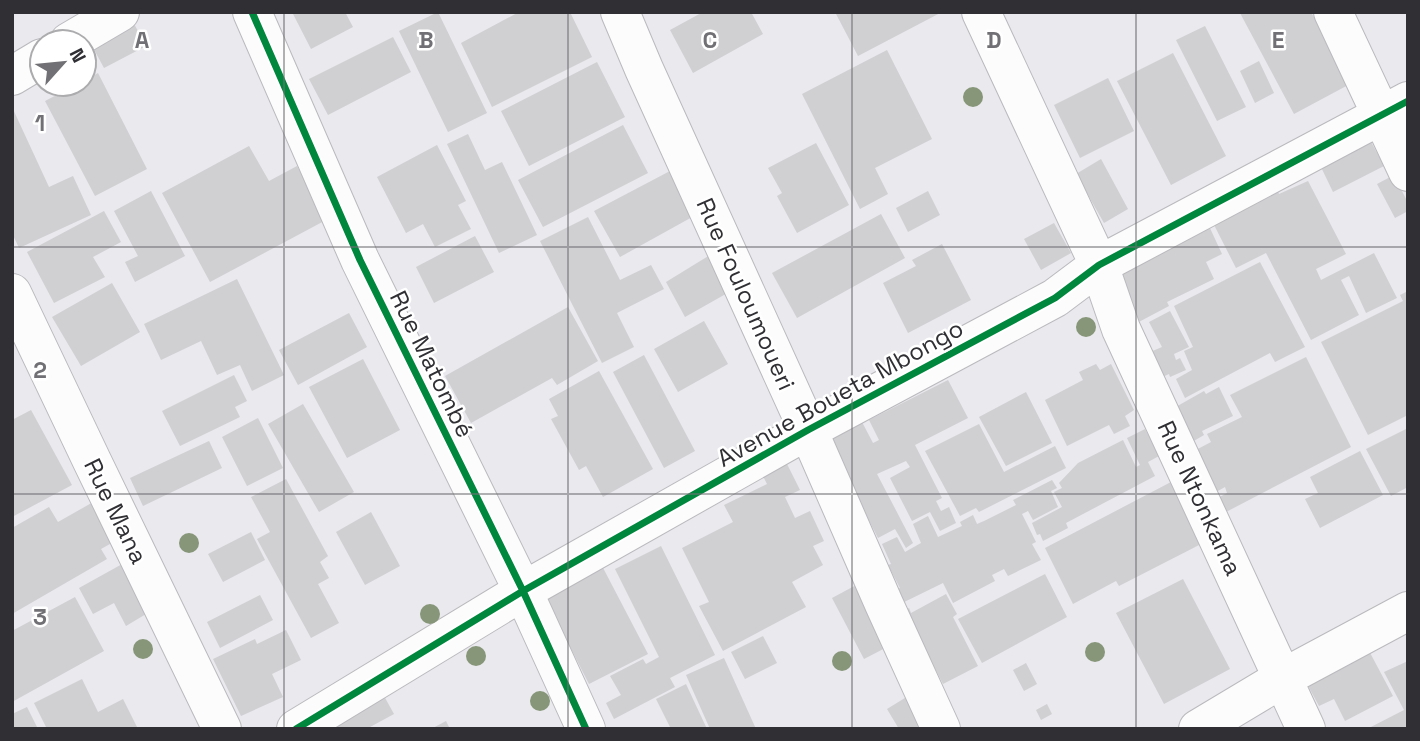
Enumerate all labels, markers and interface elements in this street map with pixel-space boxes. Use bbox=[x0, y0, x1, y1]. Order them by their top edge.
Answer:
text: A bbox=[135, 25, 150, 55]
text: B bbox=[418, 25, 434, 55]
text: C bbox=[703, 25, 717, 55]
text: D bbox=[986, 25, 1002, 55]
text: E bbox=[1272, 25, 1284, 55]
north arrow bbox=[28, 28, 98, 98]
text: N bbox=[64, 44, 92, 67]
text: 1 bbox=[35, 108, 45, 138]
street label: Rue Fouloumoueri bbox=[690, 193, 802, 395]
street label: Rue Matombé bbox=[383, 285, 481, 443]
street label: Avenue Boueta Mbongo bbox=[711, 312, 969, 474]
text: 2 bbox=[33, 355, 47, 385]
street label: Rue Ntonkama bbox=[1151, 416, 1249, 580]
street label: Rue Mana bbox=[77, 453, 155, 569]
text: 3 bbox=[33, 602, 47, 632]

